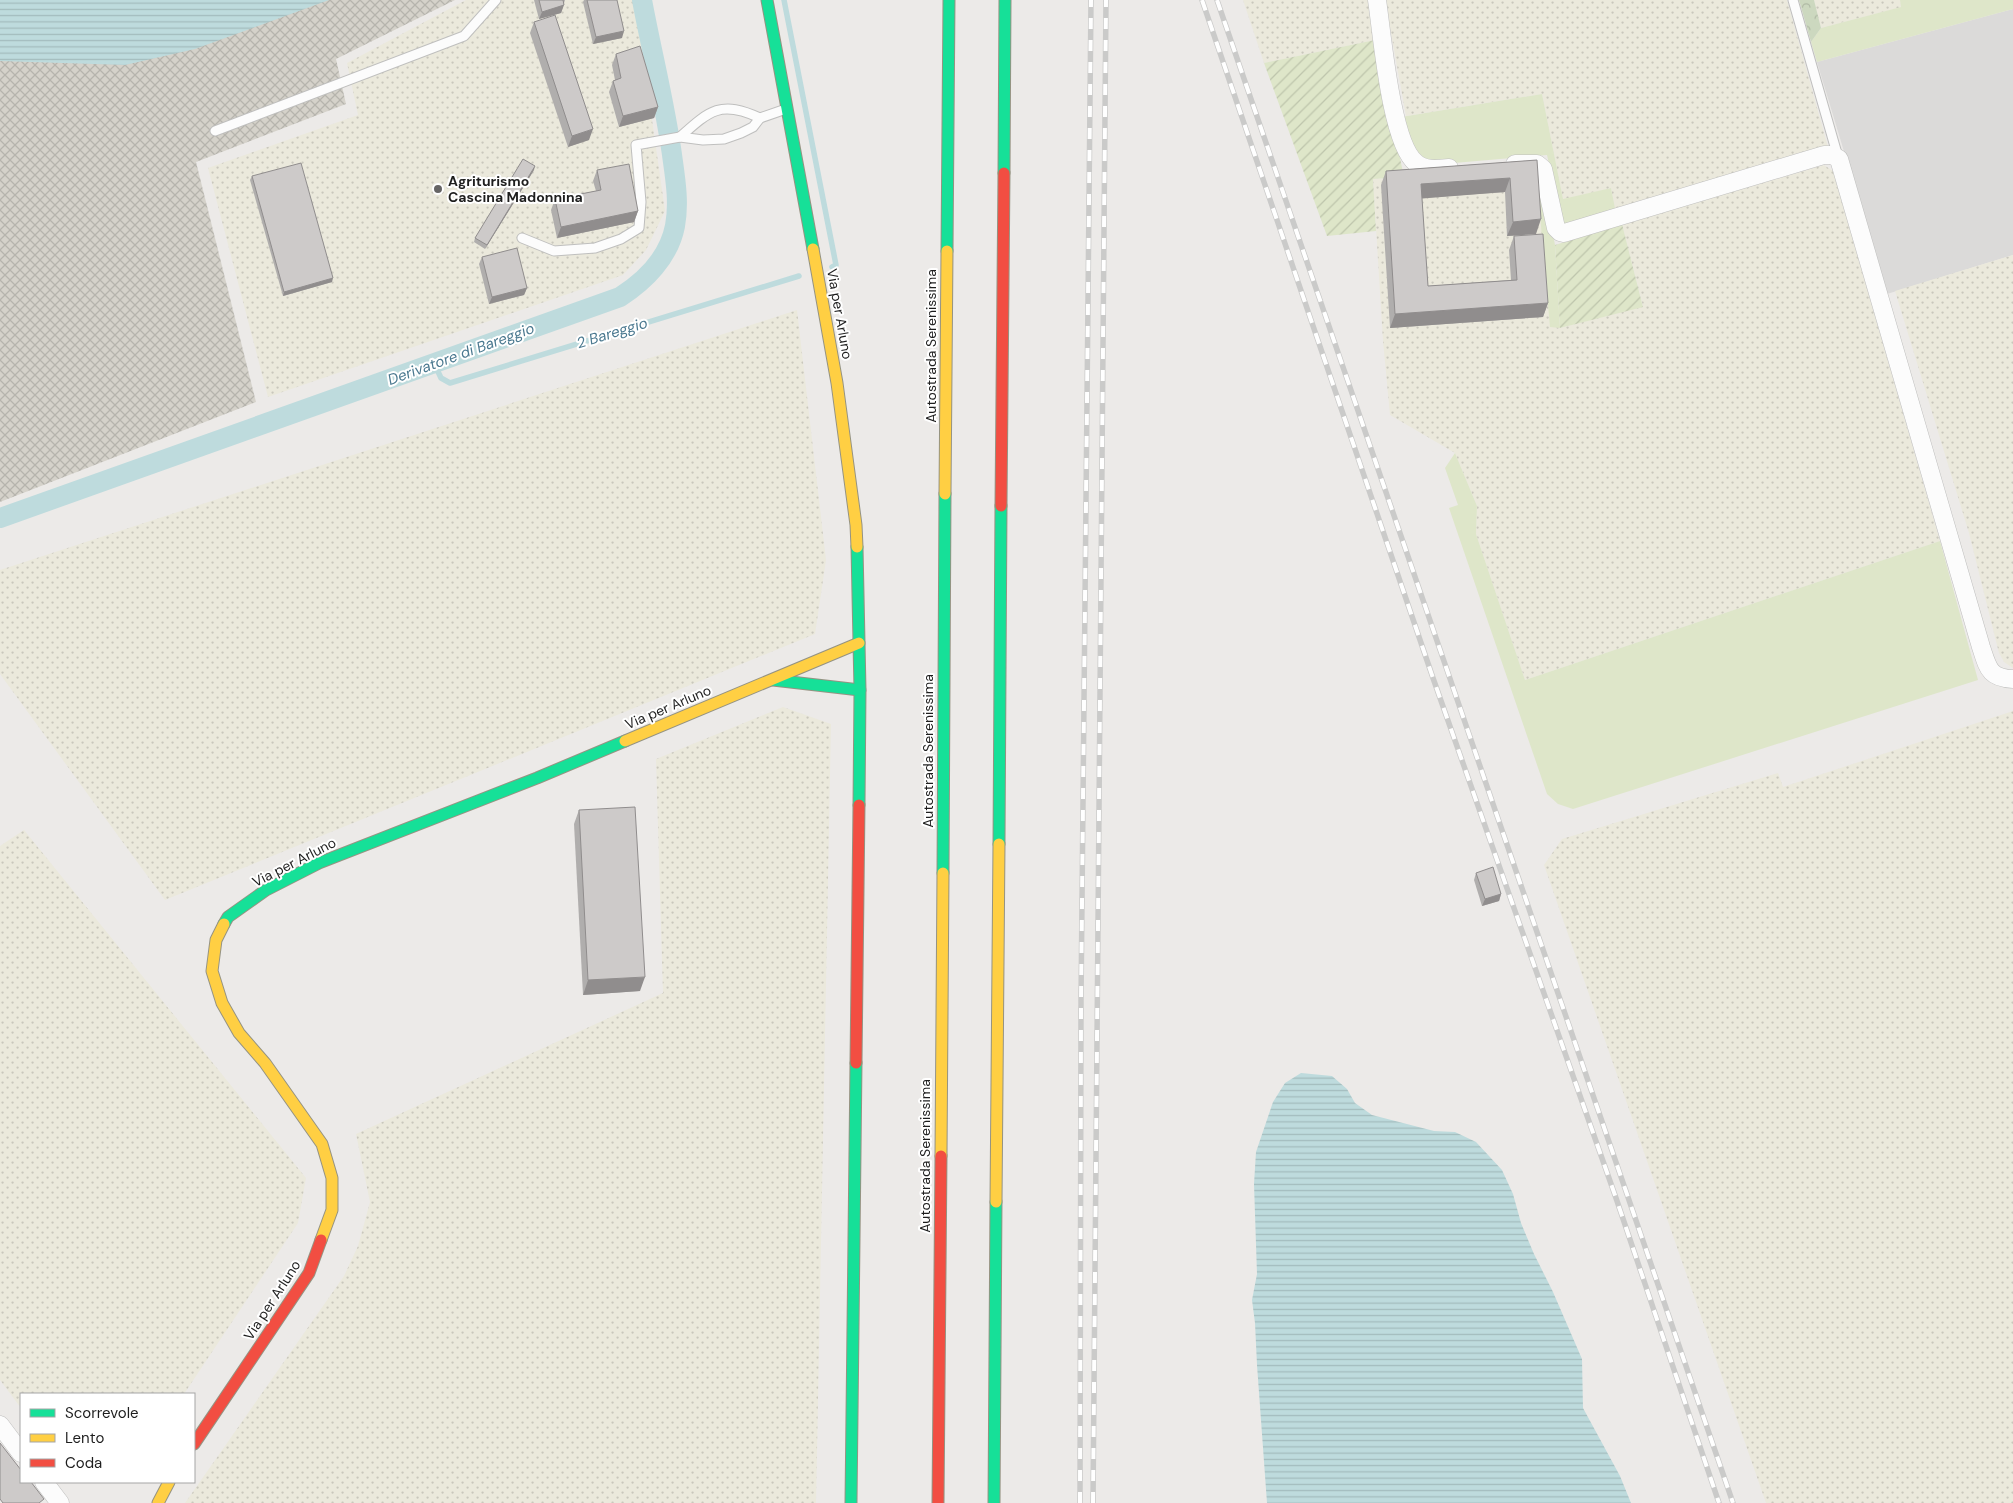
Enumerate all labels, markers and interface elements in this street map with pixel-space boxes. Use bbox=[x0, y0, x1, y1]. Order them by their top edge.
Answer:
place label: Agriturismo Cascina Madonnina bbox=[448, 172, 583, 206]
marker: Agriturismo Cascina Madonnina bbox=[432, 183, 444, 195]
street label: Via per Arluno bbox=[823, 267, 857, 361]
street label: Autostrada Serenissima bbox=[922, 269, 940, 423]
water label: 2 Bareggio bbox=[574, 313, 650, 353]
water label: Derivatore di Bareggio bbox=[385, 318, 537, 390]
street label: Autostrada Serenissima bbox=[919, 674, 937, 828]
street label: Via per Arluno bbox=[622, 681, 714, 733]
street label: Via per Arluno bbox=[249, 833, 339, 891]
street label: Autostrada Serenissima bbox=[916, 1079, 934, 1233]
street label: Via per Arluno bbox=[239, 1257, 305, 1343]
legend bbox=[20, 1393, 195, 1483]
text: Scorrevole bbox=[65, 1403, 139, 1423]
text: Lento bbox=[65, 1428, 104, 1448]
text: Coda bbox=[65, 1453, 102, 1473]

